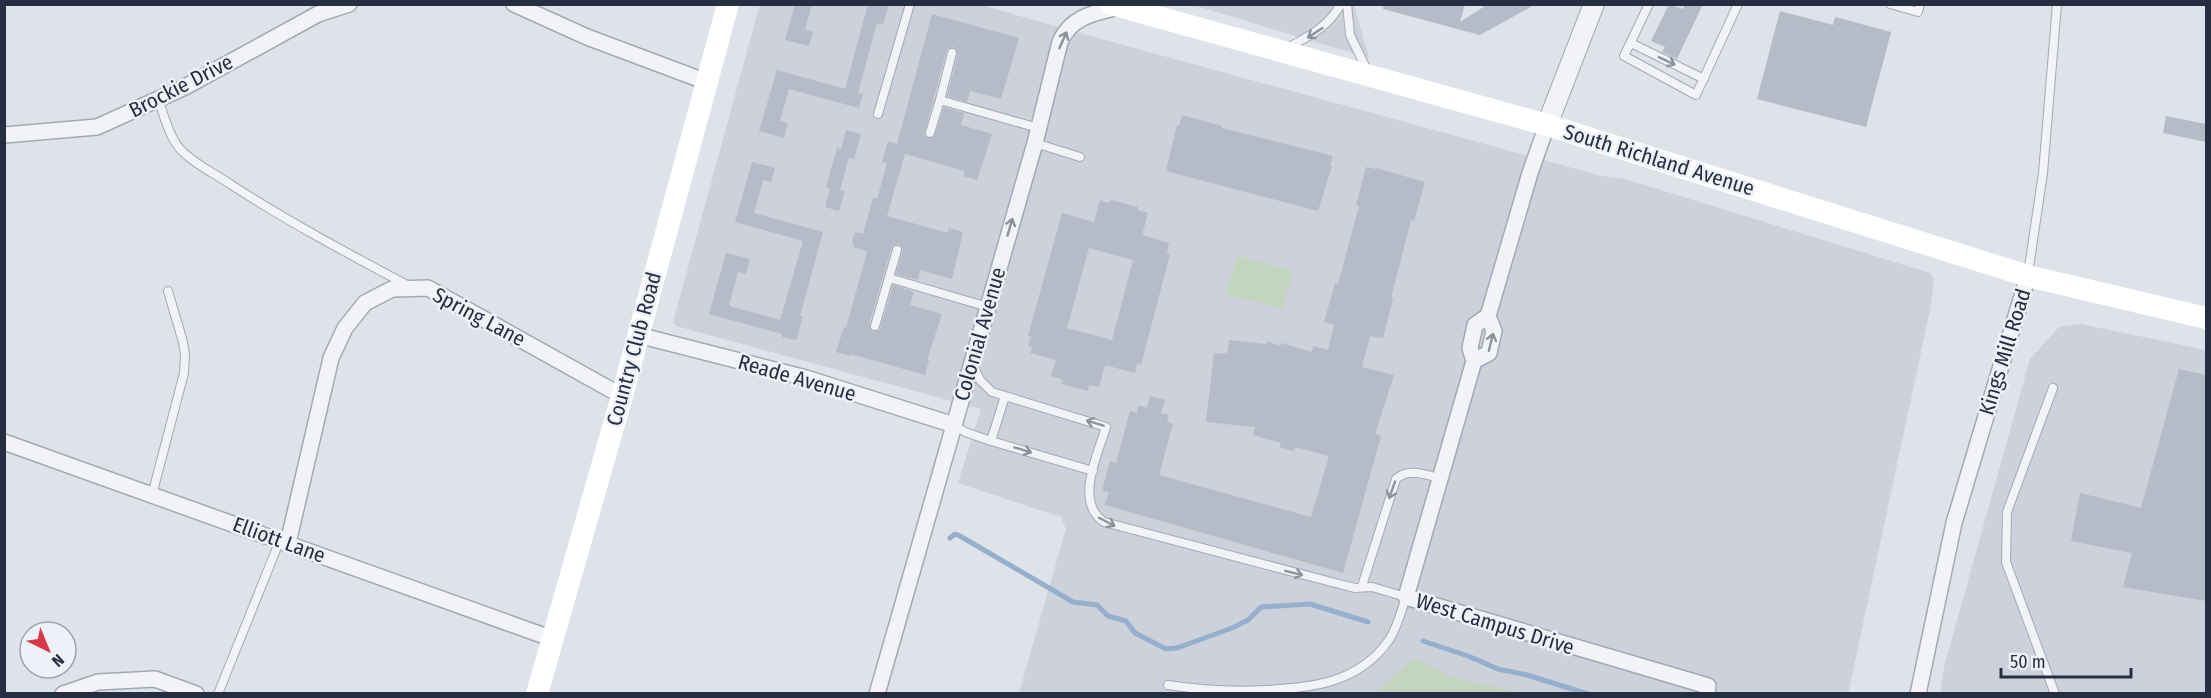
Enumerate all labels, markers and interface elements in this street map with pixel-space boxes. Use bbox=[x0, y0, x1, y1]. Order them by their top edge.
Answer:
one-way arrow bbox=[1307, 27, 1324, 39]
one-way arrow bbox=[1057, 31, 1069, 49]
street label: Brockie Drive bbox=[125, 49, 237, 123]
one-way arrow bbox=[1658, 55, 1676, 67]
street label: South Richland Avenue bbox=[1560, 119, 1758, 201]
one-way arrow bbox=[1005, 218, 1017, 237]
street label: Colonial Avenue bbox=[949, 264, 1011, 404]
street label: Country Club Road bbox=[601, 269, 667, 429]
street label: Spring Lane bbox=[428, 282, 530, 352]
street label: Kings Mill Road bbox=[1973, 286, 2037, 418]
one-way arrow bbox=[1486, 333, 1498, 352]
street label: Reade Avenue bbox=[735, 349, 859, 407]
one-way arrow bbox=[1086, 417, 1105, 428]
one-way arrow bbox=[1013, 445, 1032, 456]
one-way arrow bbox=[1386, 480, 1397, 498]
street label: Elliott Lane bbox=[229, 511, 329, 569]
one-way arrow bbox=[1098, 516, 1115, 528]
one-way arrow bbox=[1285, 567, 1304, 579]
street label: West Campus Drive bbox=[1413, 588, 1577, 660]
north arrow bbox=[18, 620, 78, 680]
scale bar bbox=[2001, 641, 2132, 679]
text: N bbox=[48, 650, 68, 671]
text: 50 m bbox=[2010, 651, 2046, 673]

